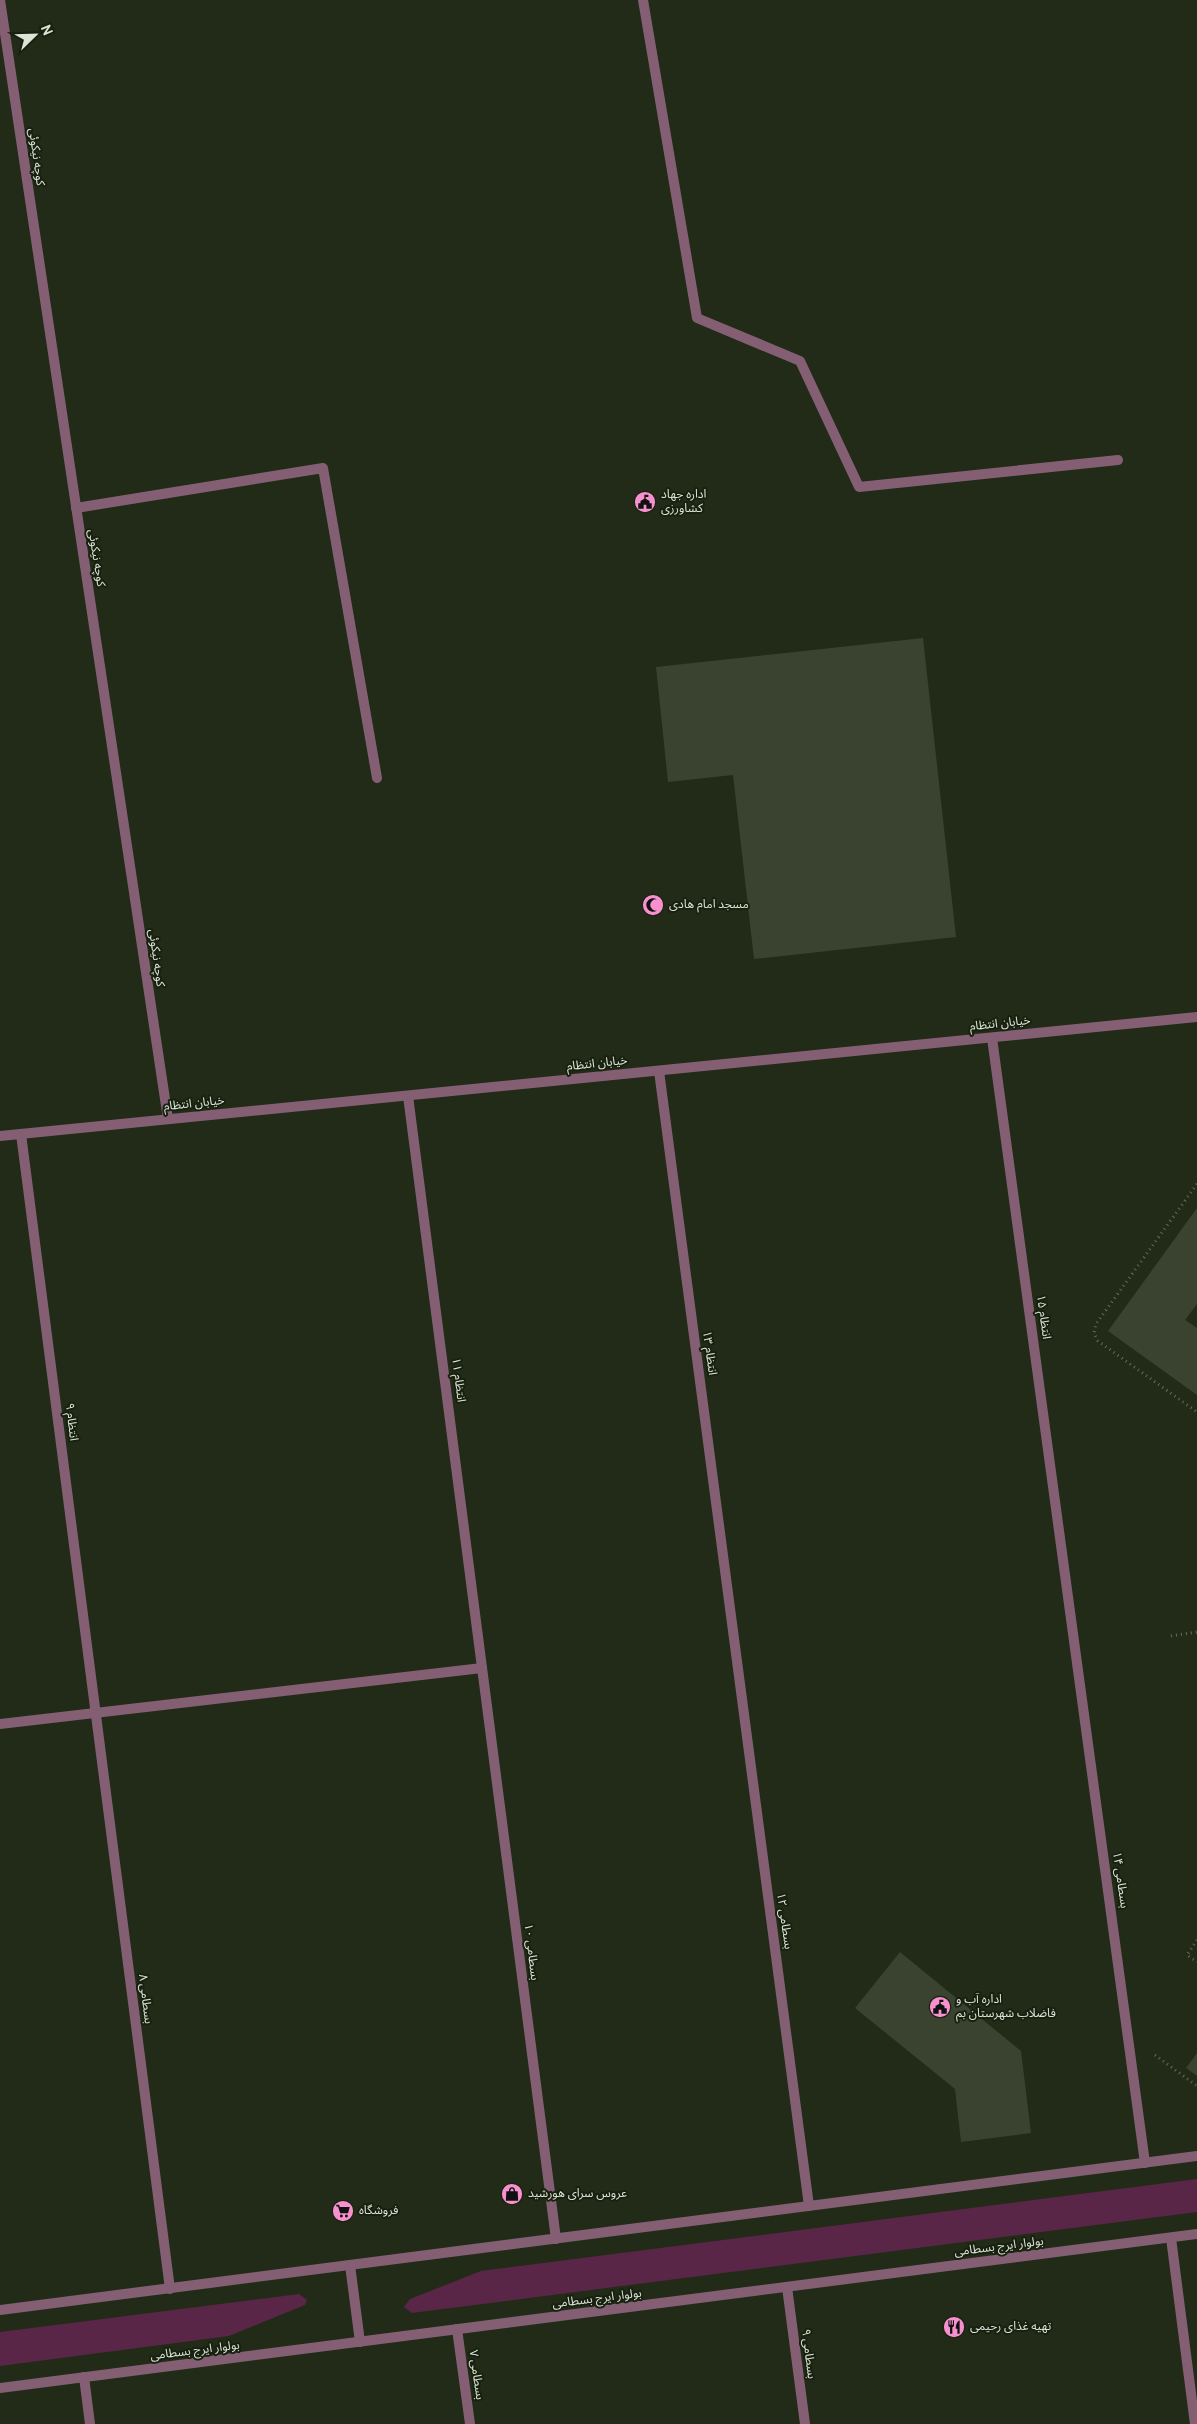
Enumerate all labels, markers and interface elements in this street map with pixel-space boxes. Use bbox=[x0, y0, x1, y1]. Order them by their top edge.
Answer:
north arrow bbox=[10, 10, 60, 60]
text: N bbox=[36, 23, 55, 38]
street label: کوچه نیکوئی bbox=[24, 127, 48, 188]
place label: اداره جهاد کشاورزی bbox=[661, 487, 707, 517]
public building icon: اداره جهاد کشاورزی bbox=[633, 490, 657, 514]
street label: کوچه نیکوئی bbox=[84, 528, 109, 589]
mosque icon: مسجد امام هادی bbox=[641, 893, 665, 917]
place label: مسجد امام هادی bbox=[669, 897, 749, 913]
street label: کوچه نیکوئی bbox=[144, 928, 168, 989]
street label: خیابان انتظام bbox=[969, 1013, 1031, 1035]
street label: خیابان انتظام bbox=[566, 1053, 628, 1075]
street label: خیابان انتظام bbox=[163, 1093, 225, 1115]
street label: انتظام ۱۵ bbox=[1032, 1294, 1054, 1341]
street label: انتظام ۱۳ bbox=[698, 1330, 720, 1377]
street label: انتظام ۱۱ bbox=[447, 1357, 469, 1403]
street label: انتظام ۹ bbox=[61, 1402, 81, 1442]
street label: بسطامی ۱۴ bbox=[1108, 1851, 1132, 1909]
street label: بسطامی ۱۲ bbox=[772, 1892, 796, 1950]
street label: بسطامی ۱۰ bbox=[520, 1923, 542, 1981]
street label: بسطامی ۸ bbox=[134, 1973, 156, 2025]
place label: اداره آب و فاضلاب شهرستان بم bbox=[956, 1992, 1056, 2022]
public building icon: اداره آب و فاضلاب شهرستان بم bbox=[928, 1995, 952, 2019]
shop icon: عروس سرای هورشید bbox=[500, 2182, 524, 2206]
place label: عروس سرای هورشید bbox=[528, 2186, 627, 2202]
supermarket icon: فروشگاه bbox=[331, 2199, 355, 2223]
place label: فروشگاه bbox=[359, 2203, 398, 2219]
street label: بولوار ایرج بسطامی bbox=[953, 2234, 1045, 2260]
street label: بولوار ایرج بسطامی bbox=[551, 2286, 643, 2312]
restaurant icon: تهیه غذای رحیمی bbox=[942, 2315, 966, 2339]
place label: تهیه غذای رحیمی bbox=[970, 2319, 1052, 2335]
street label: بسطامی ۹ bbox=[797, 2328, 819, 2380]
street label: بولوار ایرج بسطامی bbox=[149, 2338, 241, 2364]
street label: بسطامی ۷ bbox=[465, 2349, 487, 2401]

